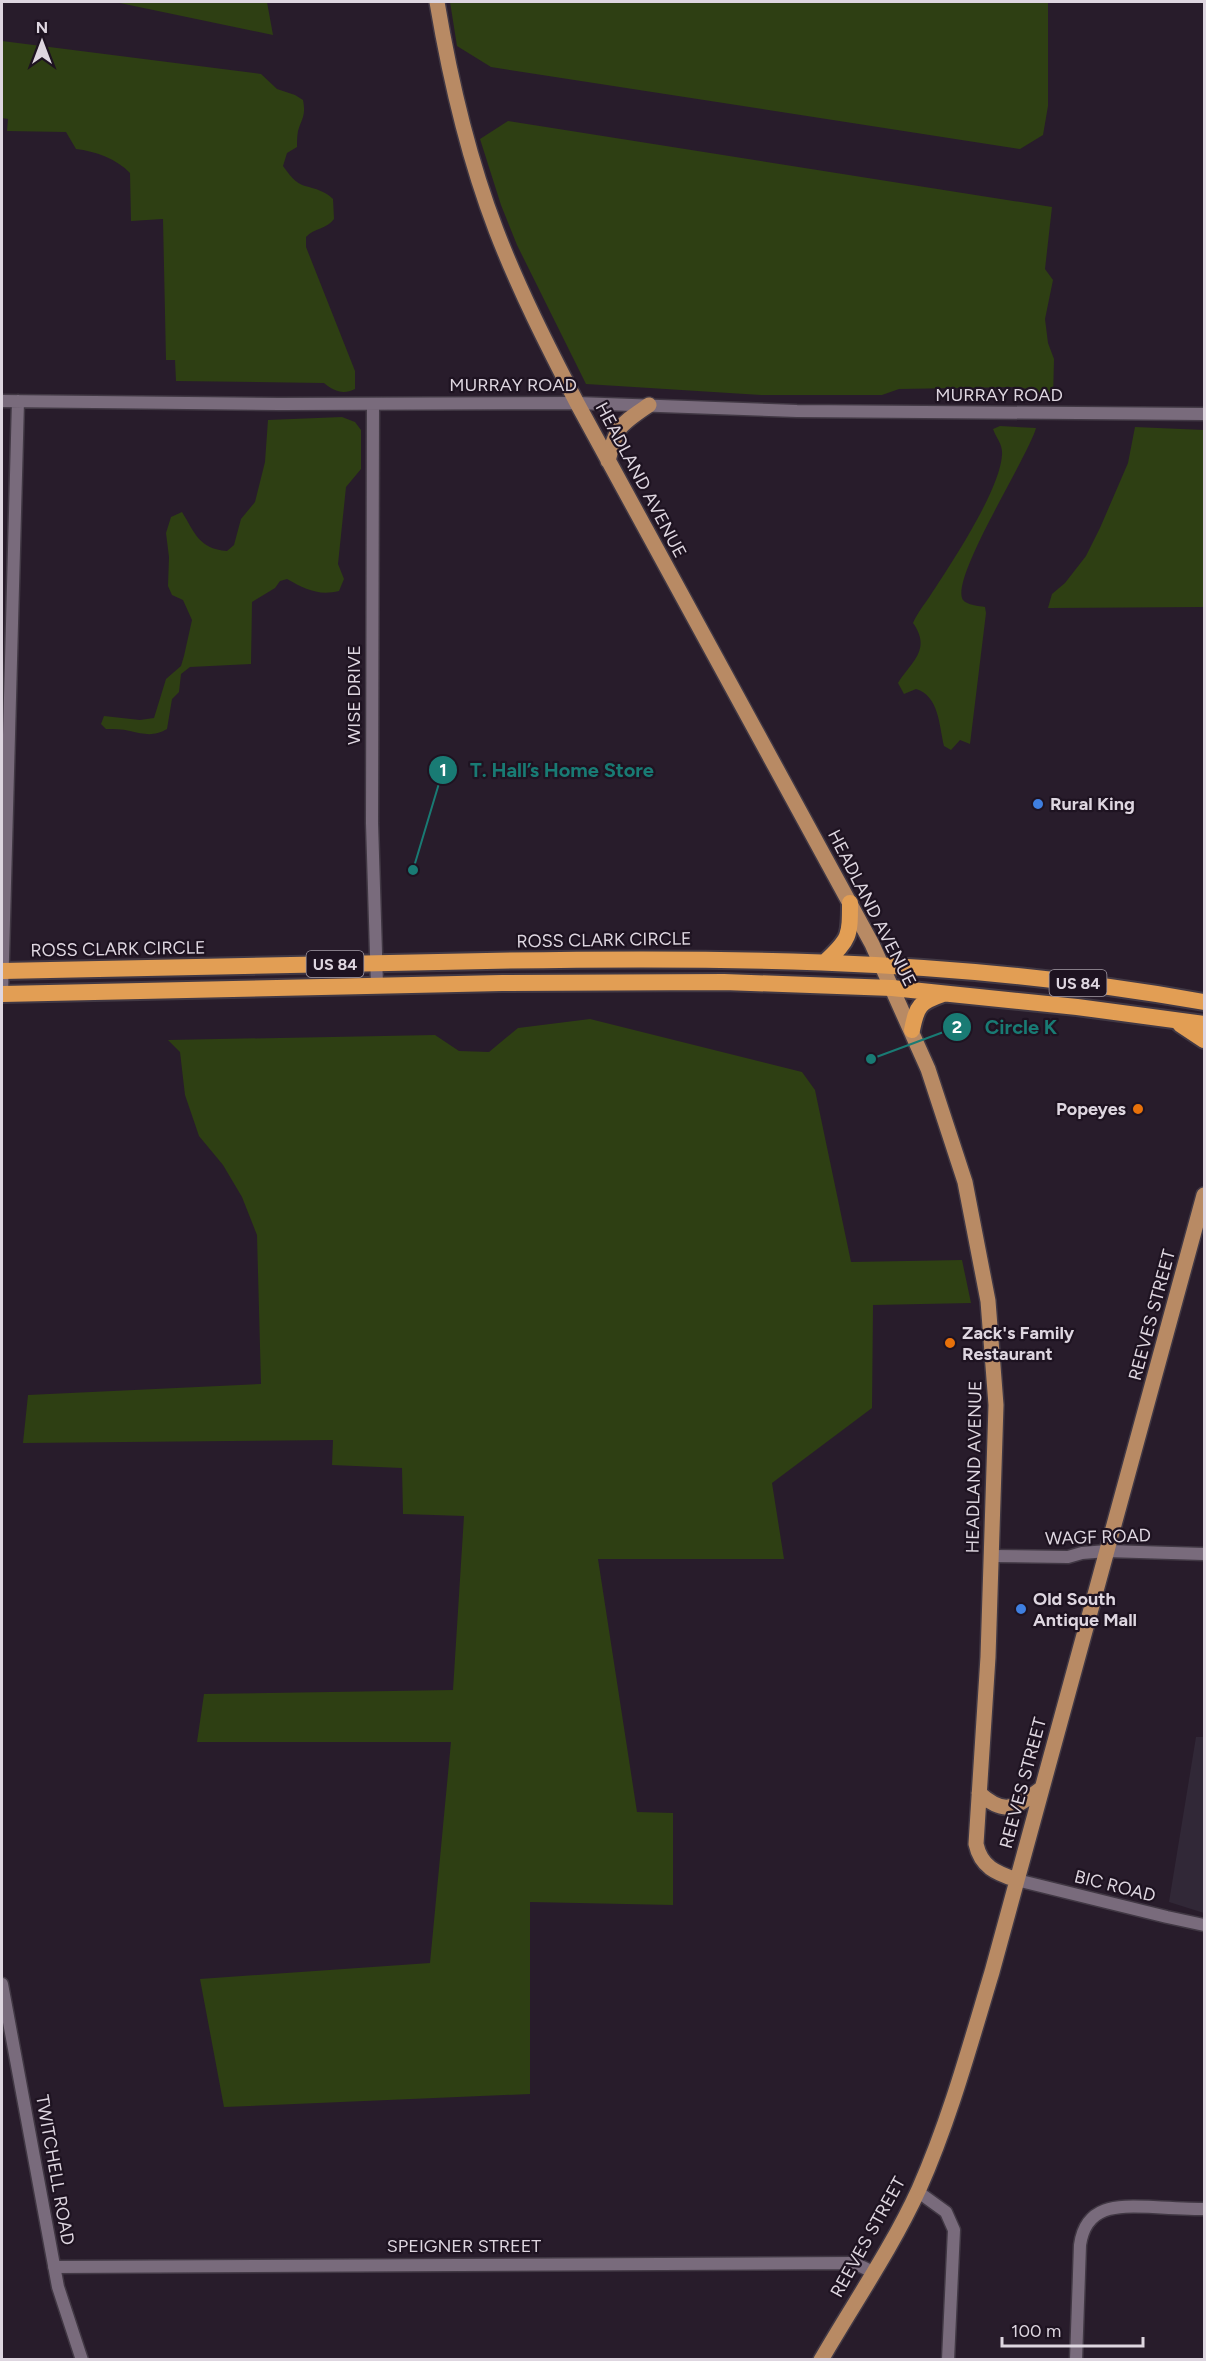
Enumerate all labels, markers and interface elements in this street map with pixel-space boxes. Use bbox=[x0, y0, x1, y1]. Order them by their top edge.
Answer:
north arrow bbox=[12, 12, 72, 72]
text: N bbox=[36, 18, 48, 37]
street label: MURRAY ROAD bbox=[449, 374, 577, 396]
street label: MURRAY ROAD bbox=[935, 384, 1063, 406]
street label: HEADLAND AVENUE bbox=[591, 399, 691, 561]
street label: WISE DRIVE bbox=[343, 645, 365, 745]
callout: T. Hall’s Home Store bbox=[428, 751, 666, 789]
text: T. Hall’s Home Store bbox=[470, 758, 654, 782]
text: 1 bbox=[439, 759, 447, 781]
place label: Rural King bbox=[1050, 793, 1135, 815]
marker: Rural King bbox=[1031, 797, 1045, 811]
street label: HEADLAND AVENUE bbox=[823, 826, 921, 990]
street label: ROSS CLARK CIRCLE bbox=[516, 927, 692, 953]
street label: ROSS CLARK CIRCLE bbox=[30, 936, 206, 962]
road number: US 84 bbox=[306, 951, 364, 977]
road number: US 84 bbox=[1050, 970, 1106, 996]
callout: Circle K bbox=[942, 1008, 1069, 1046]
text: Circle K bbox=[985, 1015, 1058, 1039]
text: 2 bbox=[952, 1016, 962, 1038]
place label: Popeyes bbox=[1056, 1098, 1127, 1120]
marker: Popeyes bbox=[1131, 1102, 1145, 1116]
street label: REEVES STREET bbox=[1124, 1247, 1180, 1383]
place label: Zack's Family Restaurant bbox=[962, 1322, 1075, 1365]
marker: Zack's Family Restaurant bbox=[943, 1336, 957, 1350]
street label: HEADLAND AVENUE bbox=[961, 1380, 987, 1554]
street label: WAGF ROAD bbox=[1045, 1524, 1151, 1550]
place label: Old South Antique Mall bbox=[1033, 1588, 1137, 1631]
marker: Old South Antique Mall bbox=[1014, 1602, 1028, 1616]
street label: REEVES STREET bbox=[995, 1715, 1051, 1851]
street label: BIC ROAD bbox=[1072, 1865, 1158, 1907]
street label: TWITCHELL ROAD bbox=[31, 2093, 79, 2247]
street label: REEVES STREET bbox=[826, 2173, 910, 2301]
street label: SPEIGNER STREET bbox=[387, 2235, 541, 2257]
scale bar bbox=[1002, 2310, 1143, 2348]
text: 100 m bbox=[1011, 2320, 1061, 2342]

